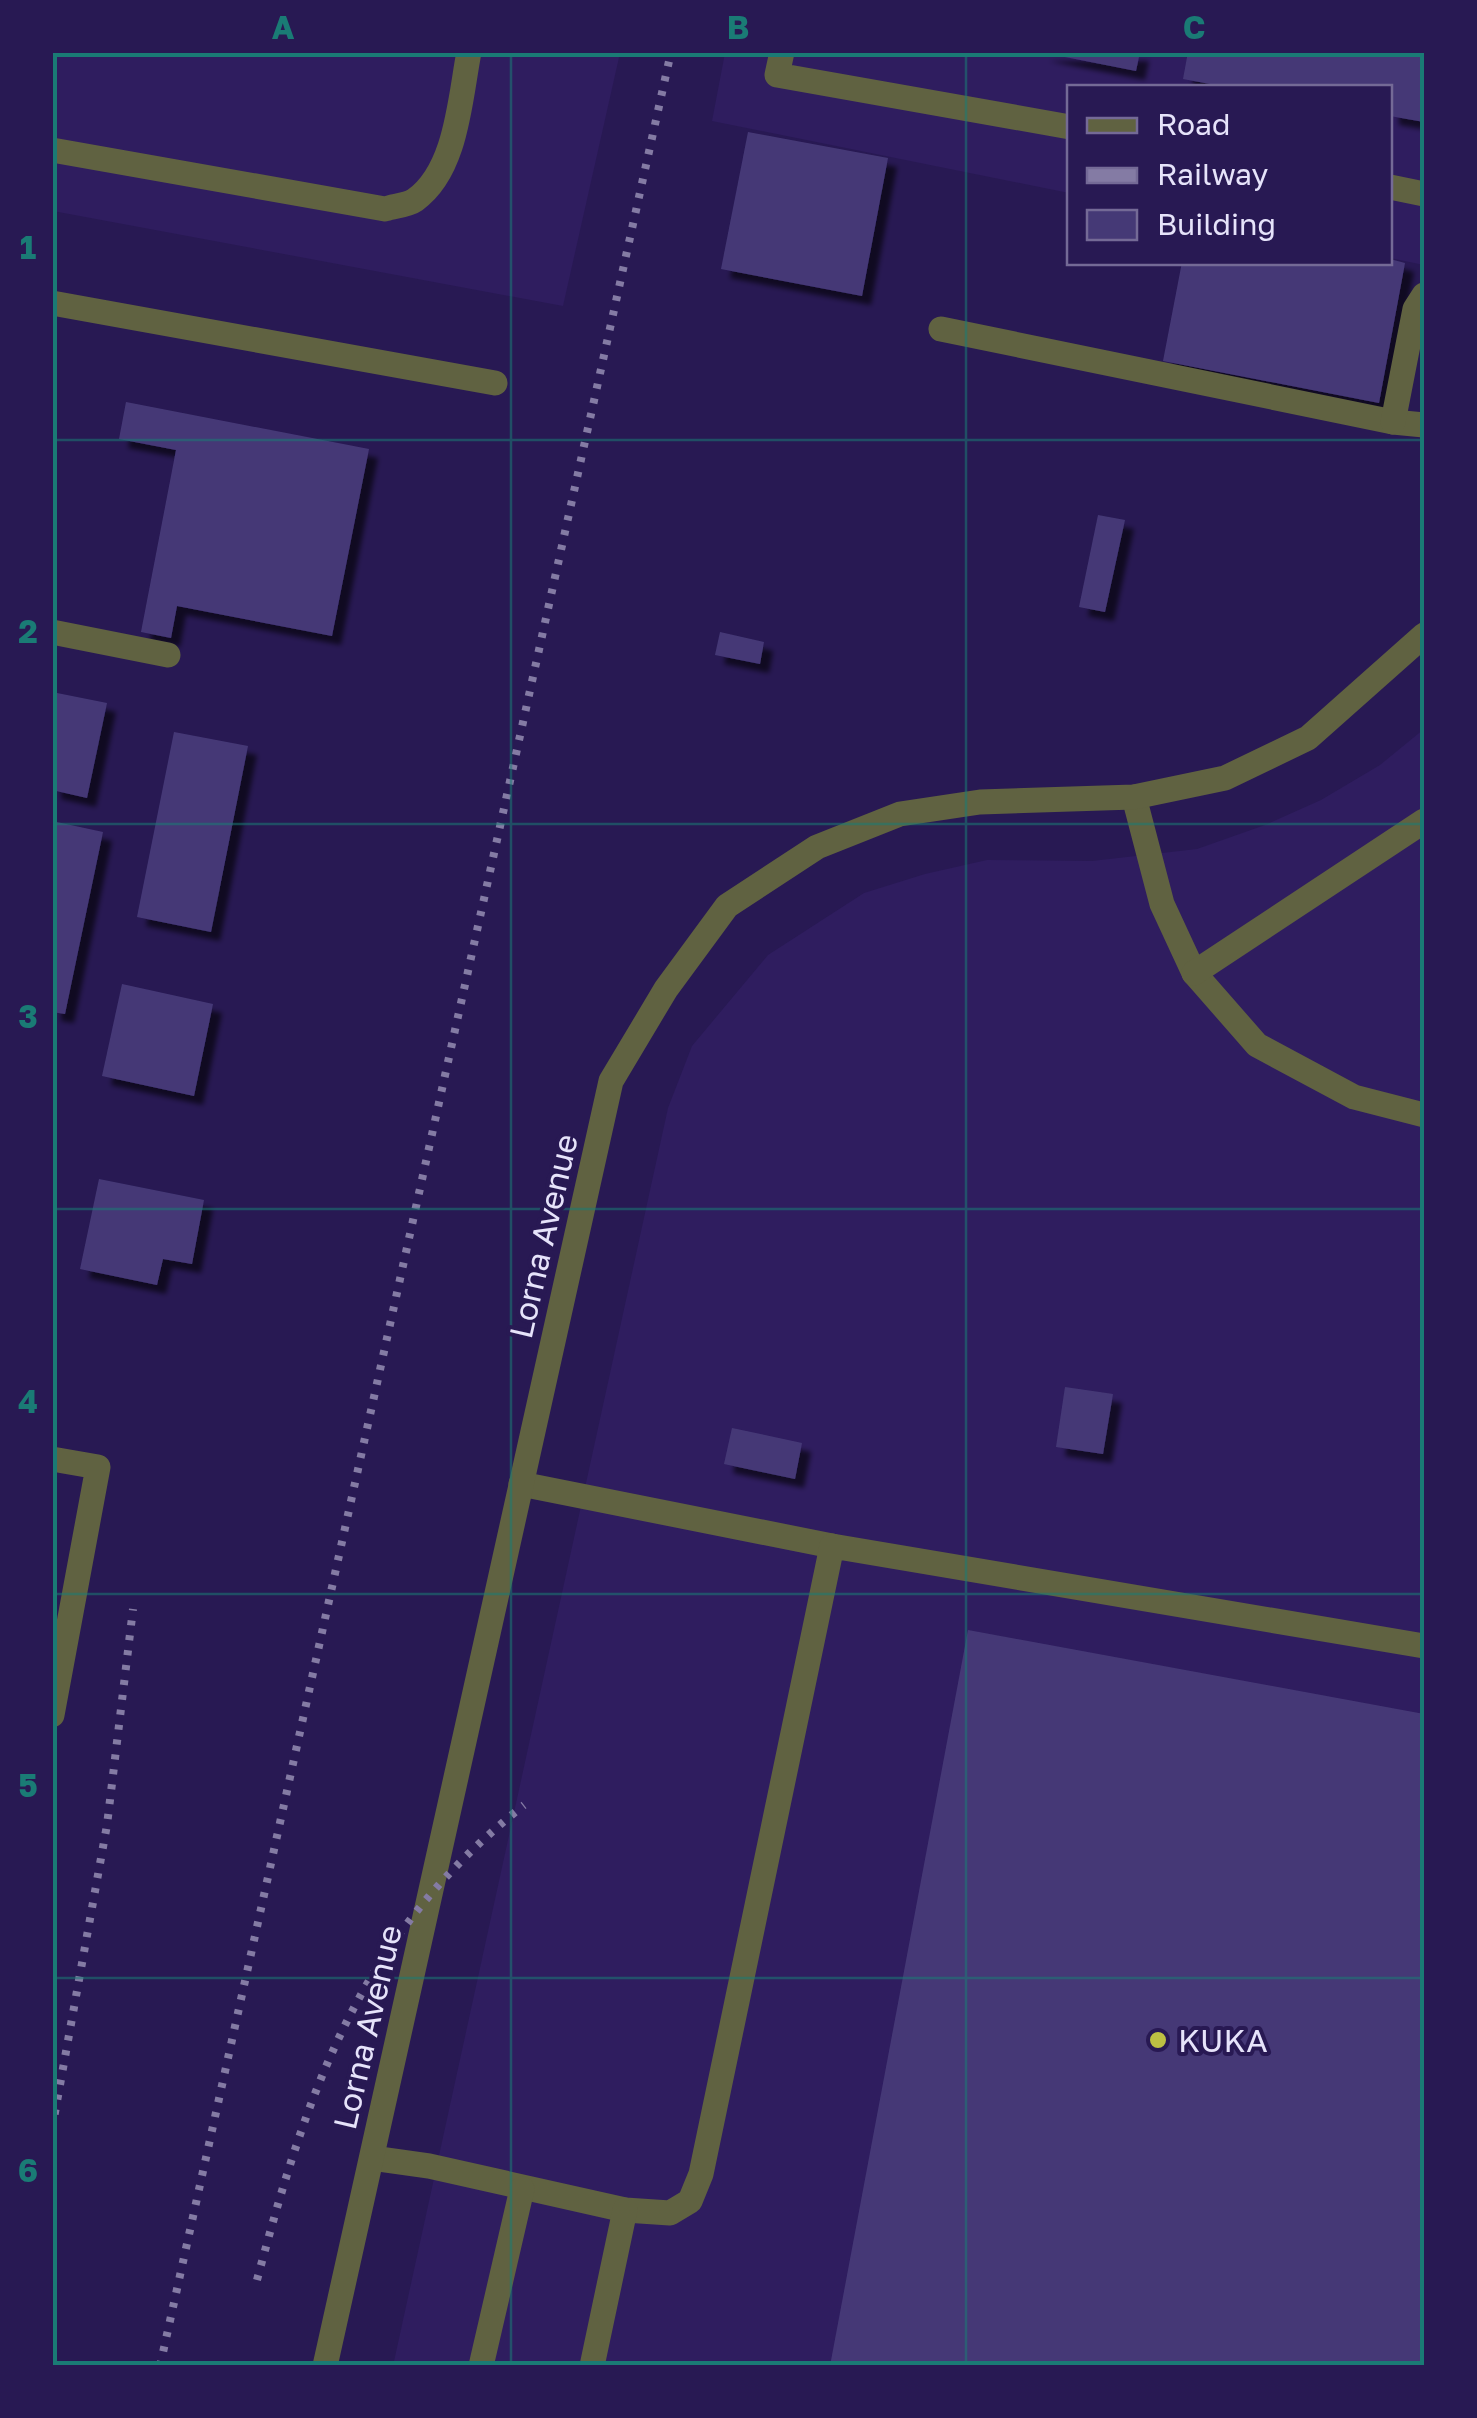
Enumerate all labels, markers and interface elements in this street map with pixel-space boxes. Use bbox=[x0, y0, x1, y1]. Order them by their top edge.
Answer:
text: A bbox=[272, 8, 295, 46]
text: B bbox=[727, 8, 749, 46]
text: C bbox=[1183, 8, 1205, 46]
legend bbox=[1067, 85, 1392, 265]
text: Road bbox=[1157, 106, 1231, 142]
text: Railway bbox=[1157, 156, 1268, 192]
text: Building bbox=[1157, 206, 1276, 242]
text: 1 bbox=[20, 228, 36, 266]
text: 2 bbox=[18, 612, 38, 650]
text: 3 bbox=[18, 997, 38, 1035]
street label: Lorna Avenue bbox=[501, 1130, 585, 1342]
text: 4 bbox=[18, 1382, 38, 1420]
text: 5 bbox=[18, 1766, 38, 1804]
street label: Lorna Avenue bbox=[325, 1921, 409, 2133]
place label: KUKA bbox=[1178, 2021, 1268, 2059]
marker: KUKA bbox=[1147, 2029, 1169, 2051]
text: 6 bbox=[18, 2151, 38, 2189]

